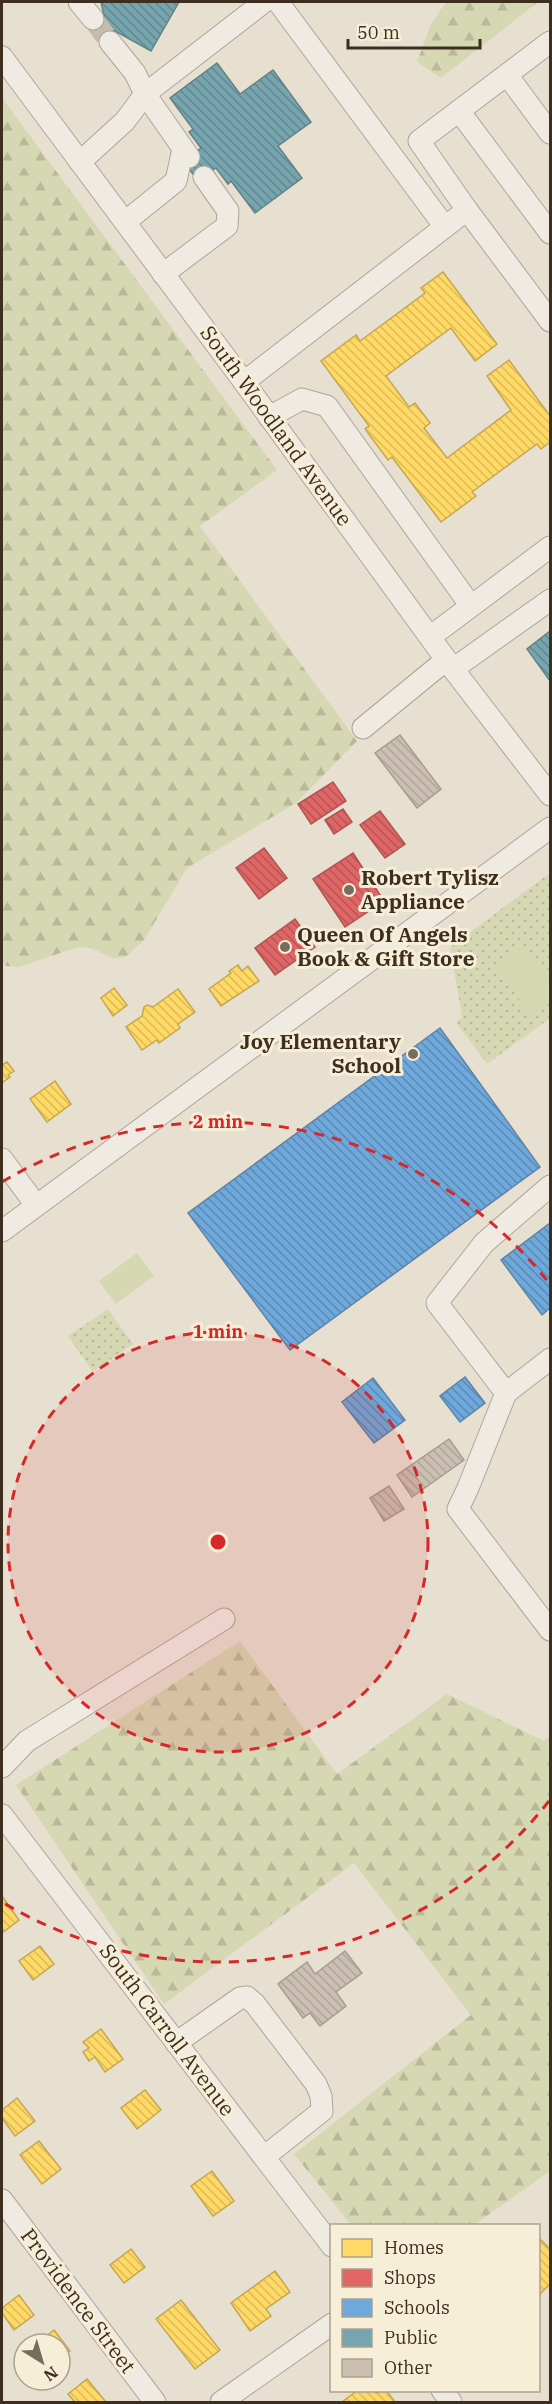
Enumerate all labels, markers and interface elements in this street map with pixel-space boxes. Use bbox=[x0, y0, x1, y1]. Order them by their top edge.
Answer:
scale bar bbox=[348, 12, 480, 50]
text: 50 m bbox=[357, 21, 400, 44]
street label: South Woodland Avenue bbox=[195, 320, 359, 531]
place label: Robert Tylisz Appliance bbox=[361, 863, 499, 915]
marker: Robert Tylisz Appliance bbox=[342, 883, 356, 897]
place label: Queen Of Angels Book & Gift Store bbox=[297, 920, 475, 972]
marker: Queen Of Angels Book & Gift Store bbox=[278, 940, 292, 954]
place label: Joy Elementary School bbox=[240, 1027, 401, 1079]
marker: Joy Elementary School bbox=[406, 1047, 420, 1061]
text: 2 min bbox=[193, 1110, 243, 1133]
text: 1 min bbox=[193, 1320, 243, 1343]
centre of rings bbox=[208, 1532, 228, 1552]
street label: South Carroll Avenue bbox=[94, 1937, 242, 2121]
street label: Providence Street bbox=[15, 2222, 143, 2379]
legend bbox=[330, 2224, 540, 2392]
text: Homes bbox=[384, 2236, 444, 2259]
text: Shops bbox=[384, 2266, 436, 2289]
text: Schools bbox=[384, 2296, 450, 2319]
text: Public bbox=[384, 2326, 438, 2349]
north arrow bbox=[12, 2332, 72, 2392]
text: Other bbox=[384, 2356, 432, 2379]
text: N bbox=[40, 2362, 62, 2386]

